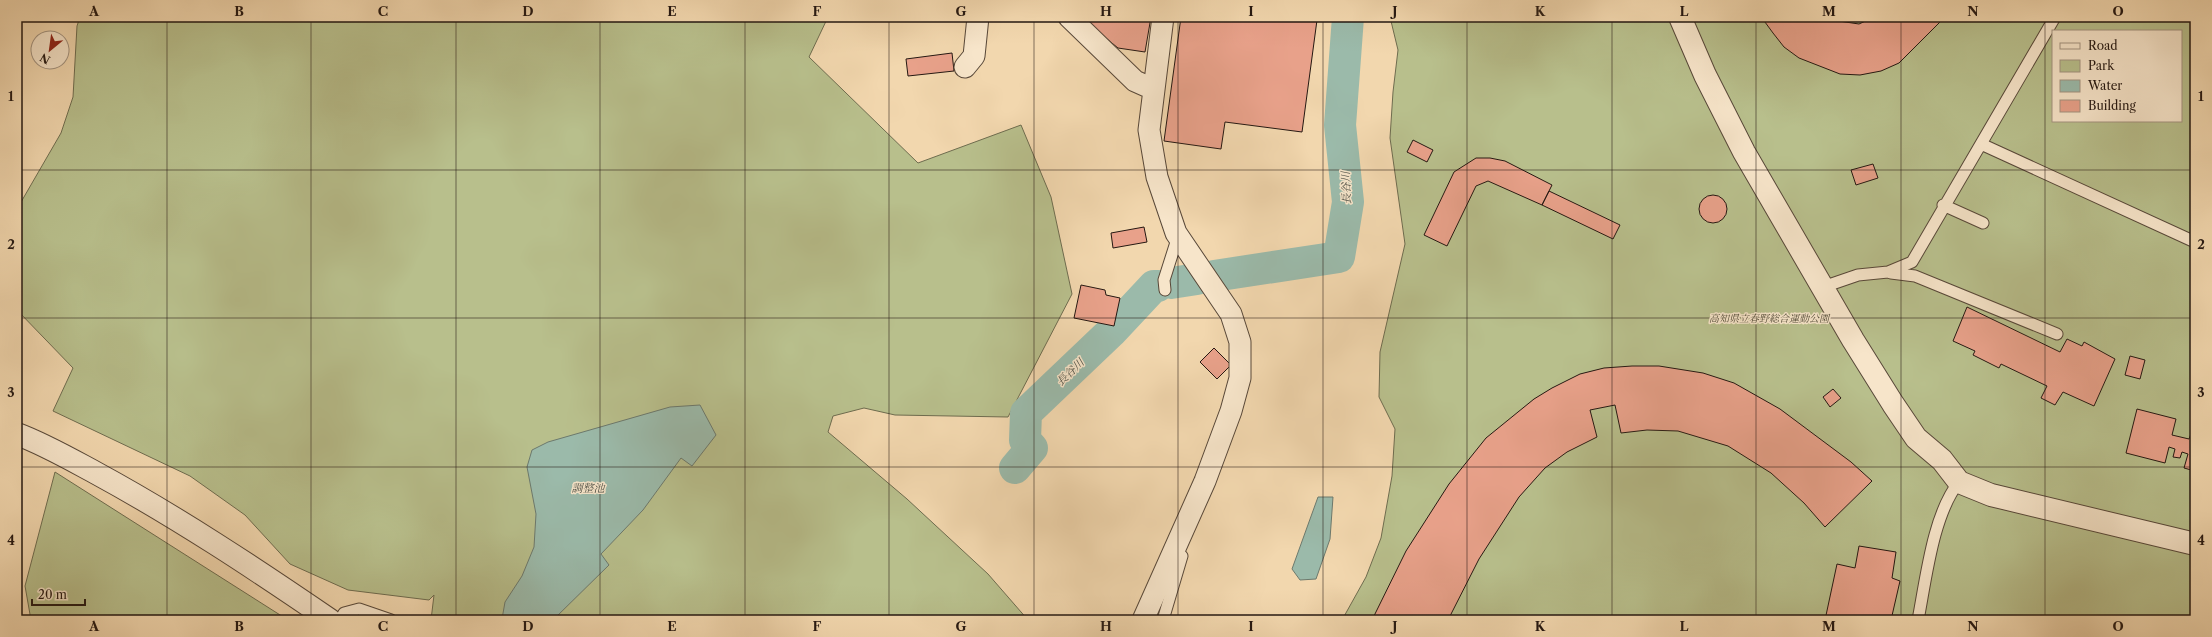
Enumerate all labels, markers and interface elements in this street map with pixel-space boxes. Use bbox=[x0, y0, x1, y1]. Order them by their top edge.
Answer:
text: A bbox=[88, 3, 100, 19]
text: B bbox=[234, 3, 244, 19]
text: C bbox=[378, 3, 388, 19]
text: D bbox=[522, 3, 534, 19]
text: E bbox=[667, 3, 677, 19]
text: F bbox=[813, 3, 822, 19]
text: G bbox=[955, 3, 967, 19]
text: H bbox=[1100, 3, 1112, 19]
text: I bbox=[1248, 3, 1254, 19]
text: J bbox=[1390, 3, 1398, 19]
text: K bbox=[1535, 3, 1546, 19]
text: L bbox=[1680, 3, 1689, 19]
text: M bbox=[1822, 3, 1836, 19]
text: N bbox=[1967, 3, 1979, 19]
text: O bbox=[2112, 3, 2124, 19]
north arrow bbox=[30, 30, 70, 70]
legend bbox=[2052, 30, 2182, 122]
text: Road bbox=[2088, 38, 2118, 53]
text: N bbox=[37, 50, 53, 67]
text: Park bbox=[2088, 58, 2115, 73]
text: Water bbox=[2087, 78, 2122, 93]
text: 1 bbox=[8, 88, 14, 104]
text: 1 bbox=[2198, 88, 2204, 104]
text: Building bbox=[2088, 98, 2136, 113]
water label: 長谷川 bbox=[1338, 170, 1354, 205]
text: 2 bbox=[7, 236, 15, 252]
text: 2 bbox=[2197, 236, 2205, 252]
park label: 高知県立春野総合運動公園 bbox=[1709, 312, 1831, 325]
water label: 長谷川 bbox=[1053, 355, 1087, 388]
text: 3 bbox=[7, 384, 15, 400]
text: 3 bbox=[2197, 384, 2205, 400]
water label: 調整池 bbox=[572, 481, 606, 495]
text: 4 bbox=[7, 532, 15, 548]
text: 4 bbox=[2197, 532, 2205, 548]
scale bar bbox=[32, 581, 85, 607]
text: 20 m bbox=[38, 587, 67, 602]
text: A bbox=[88, 618, 100, 634]
text: B bbox=[234, 618, 244, 634]
text: C bbox=[378, 618, 388, 634]
text: D bbox=[522, 618, 534, 634]
text: E bbox=[667, 618, 677, 634]
text: F bbox=[813, 618, 822, 634]
text: G bbox=[955, 618, 967, 634]
text: H bbox=[1100, 618, 1112, 634]
text: I bbox=[1248, 618, 1254, 634]
text: J bbox=[1390, 618, 1398, 634]
text: K bbox=[1535, 618, 1546, 634]
text: L bbox=[1680, 618, 1689, 634]
text: M bbox=[1822, 618, 1836, 634]
text: N bbox=[1967, 618, 1979, 634]
text: O bbox=[2112, 618, 2124, 634]

